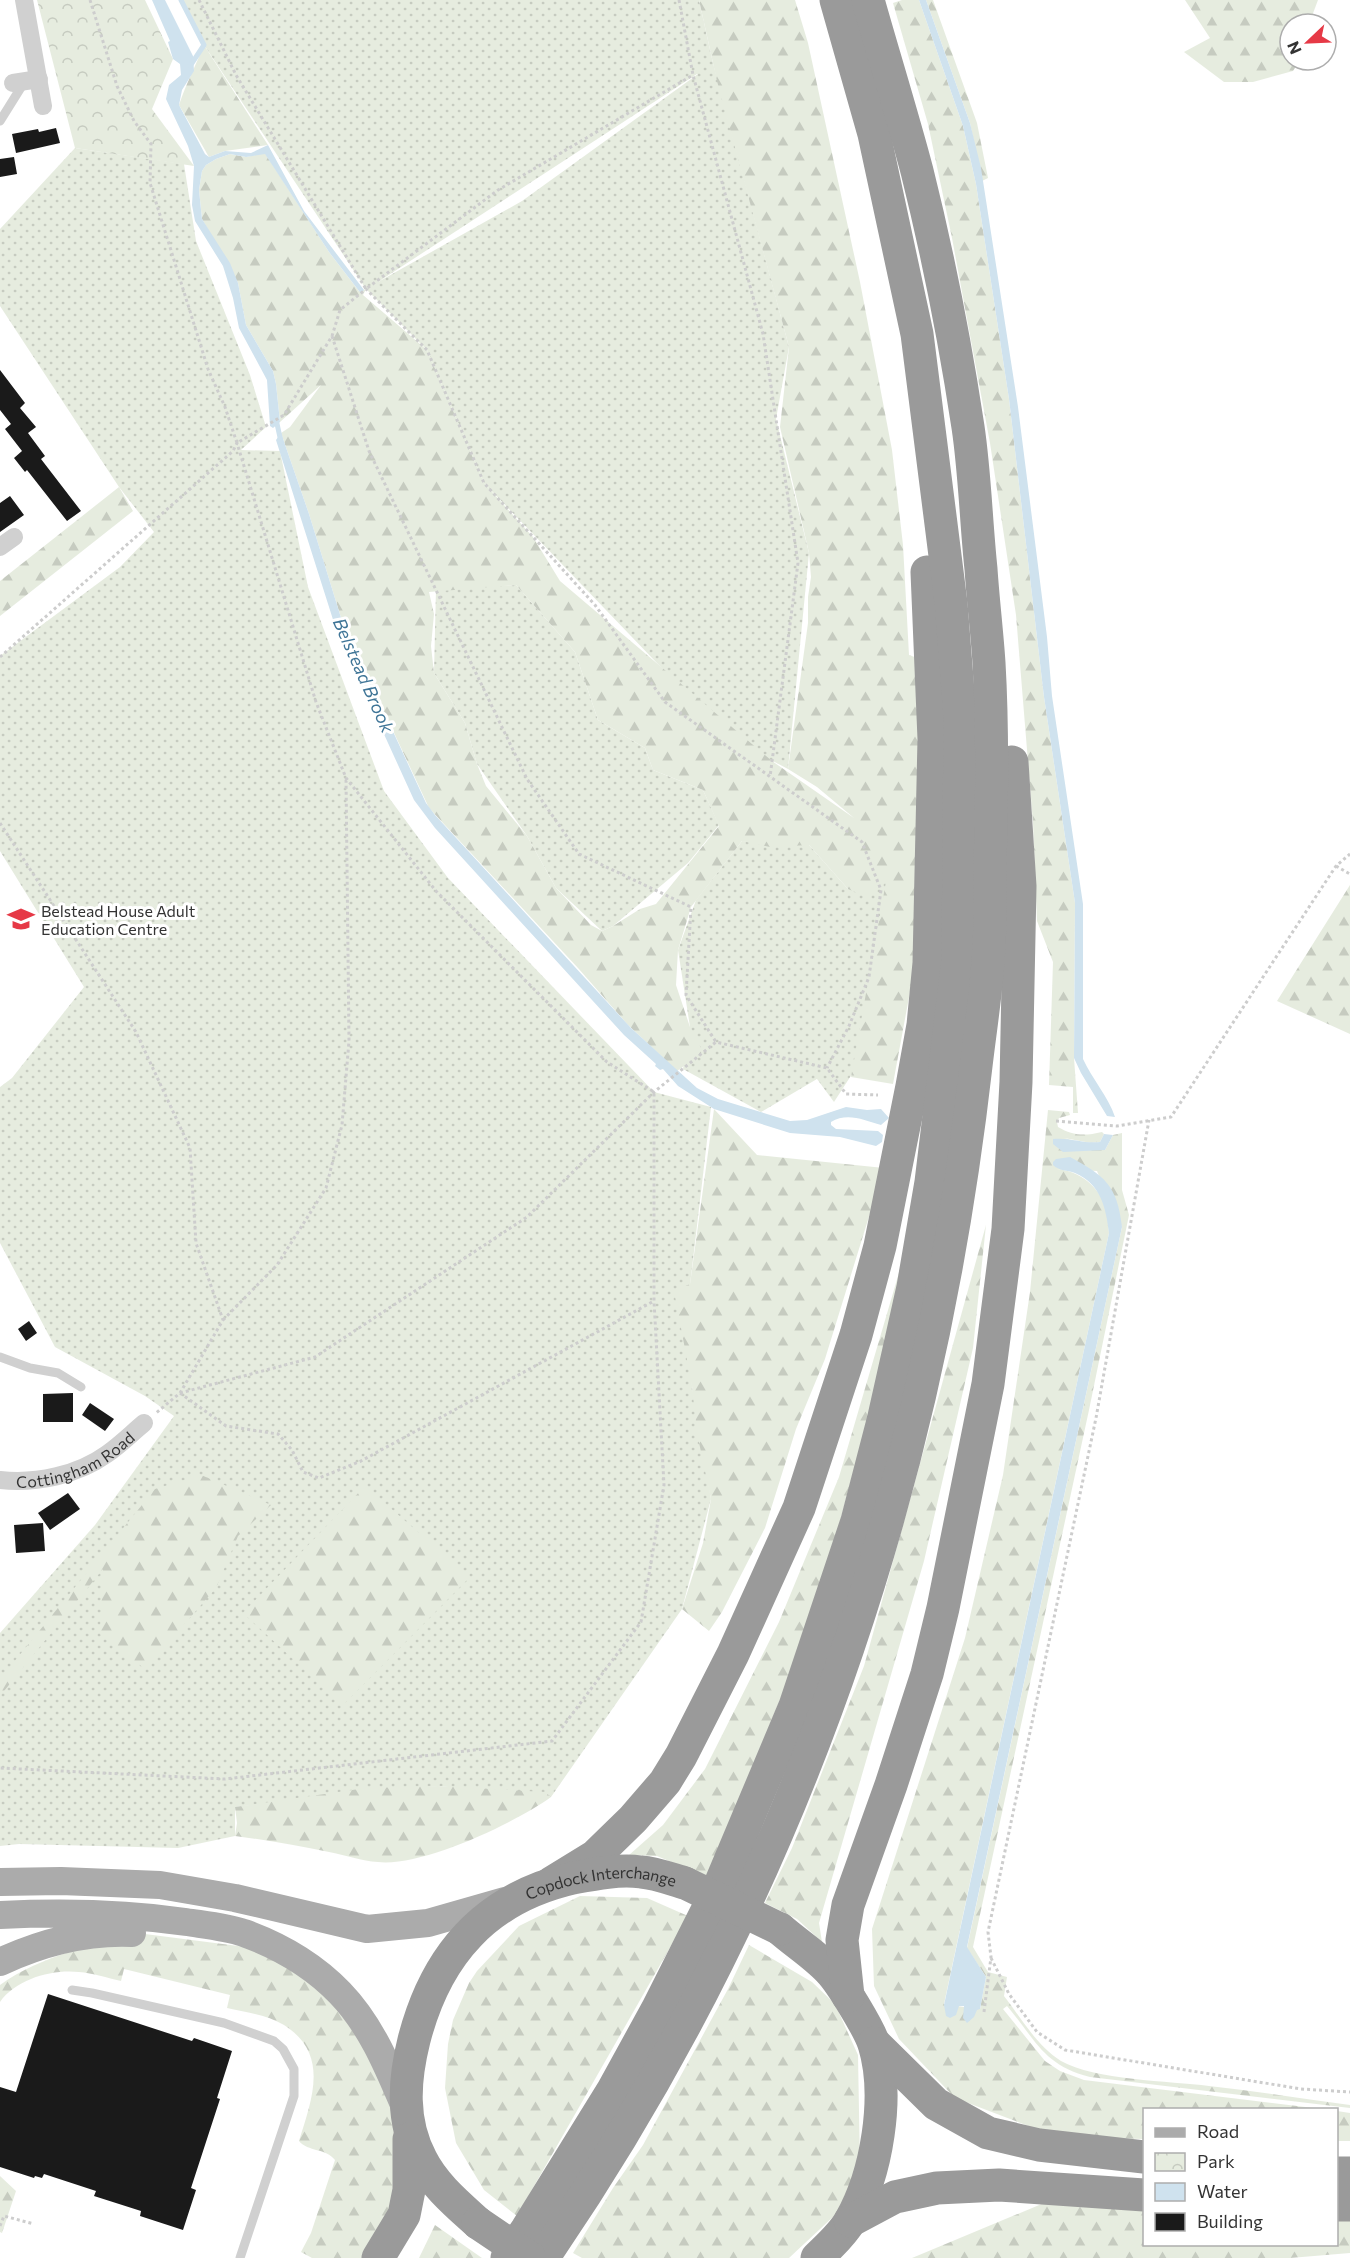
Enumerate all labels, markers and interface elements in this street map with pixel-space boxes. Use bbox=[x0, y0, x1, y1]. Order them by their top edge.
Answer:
north arrow bbox=[1278, 12, 1338, 72]
text: N bbox=[1283, 39, 1305, 57]
water label: Belstead Brook bbox=[329, 614, 400, 737]
place label: Belstead House Adult Education Centre bbox=[41, 901, 196, 938]
school or university icon: Belstead House Adult Education Centre bbox=[6, 904, 36, 934]
street label: Cottingham Road bbox=[16, 1427, 138, 1491]
street label: Copdock Interchange bbox=[522, 1862, 679, 1903]
legend bbox=[1143, 2108, 1338, 2246]
text: Road bbox=[1197, 2120, 1239, 2142]
text: Park bbox=[1197, 2150, 1235, 2172]
text: Water bbox=[1197, 2180, 1248, 2202]
text: Building bbox=[1197, 2210, 1263, 2232]

